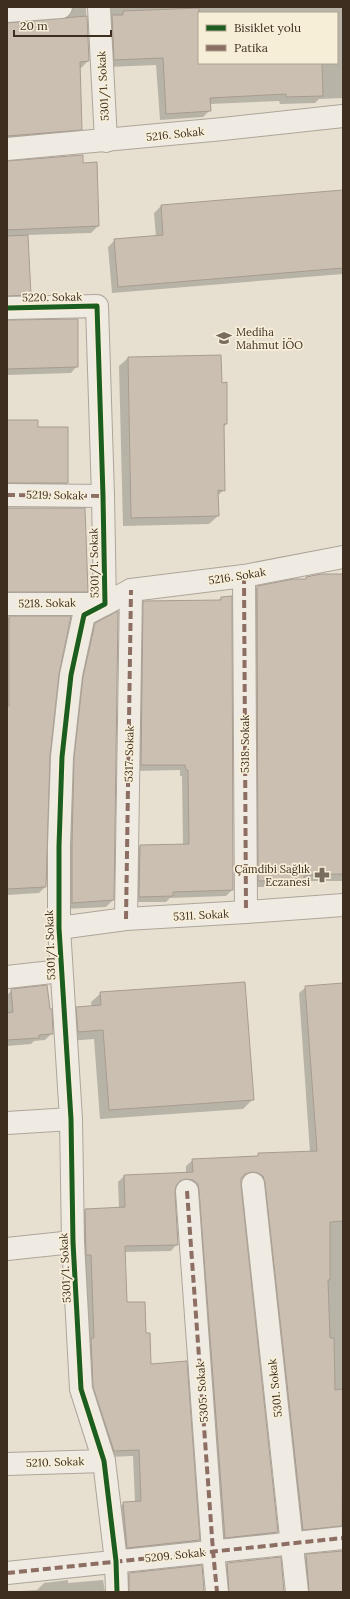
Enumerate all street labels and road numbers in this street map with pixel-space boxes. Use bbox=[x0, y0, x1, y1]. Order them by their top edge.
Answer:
street label: 5301/1. Sokak bbox=[94, 50, 113, 121]
street label: 5216. Sokak bbox=[145, 124, 205, 144]
street label: 5220. Sokak bbox=[22, 289, 82, 305]
street label: 5219. Sokak bbox=[26, 487, 84, 503]
street label: 5301/1. Sokak bbox=[86, 528, 103, 598]
street label: 5216. Sokak bbox=[207, 565, 267, 587]
street label: 5218. Sokak bbox=[18, 595, 76, 611]
street label: 5318. Sokak bbox=[238, 715, 252, 773]
street label: 5317. Sokak bbox=[122, 726, 136, 782]
street label: 5311. Sokak bbox=[173, 907, 229, 923]
street label: 5301/1. Sokak bbox=[42, 910, 59, 980]
street label: 5301/1. Sokak bbox=[56, 1232, 75, 1303]
street label: 5301. Sokak bbox=[265, 1358, 285, 1418]
street label: 5305. Sokak bbox=[193, 1361, 211, 1423]
street label: 5210. Sokak bbox=[26, 1454, 84, 1470]
street label: 5209. Sokak bbox=[144, 1545, 206, 1565]

